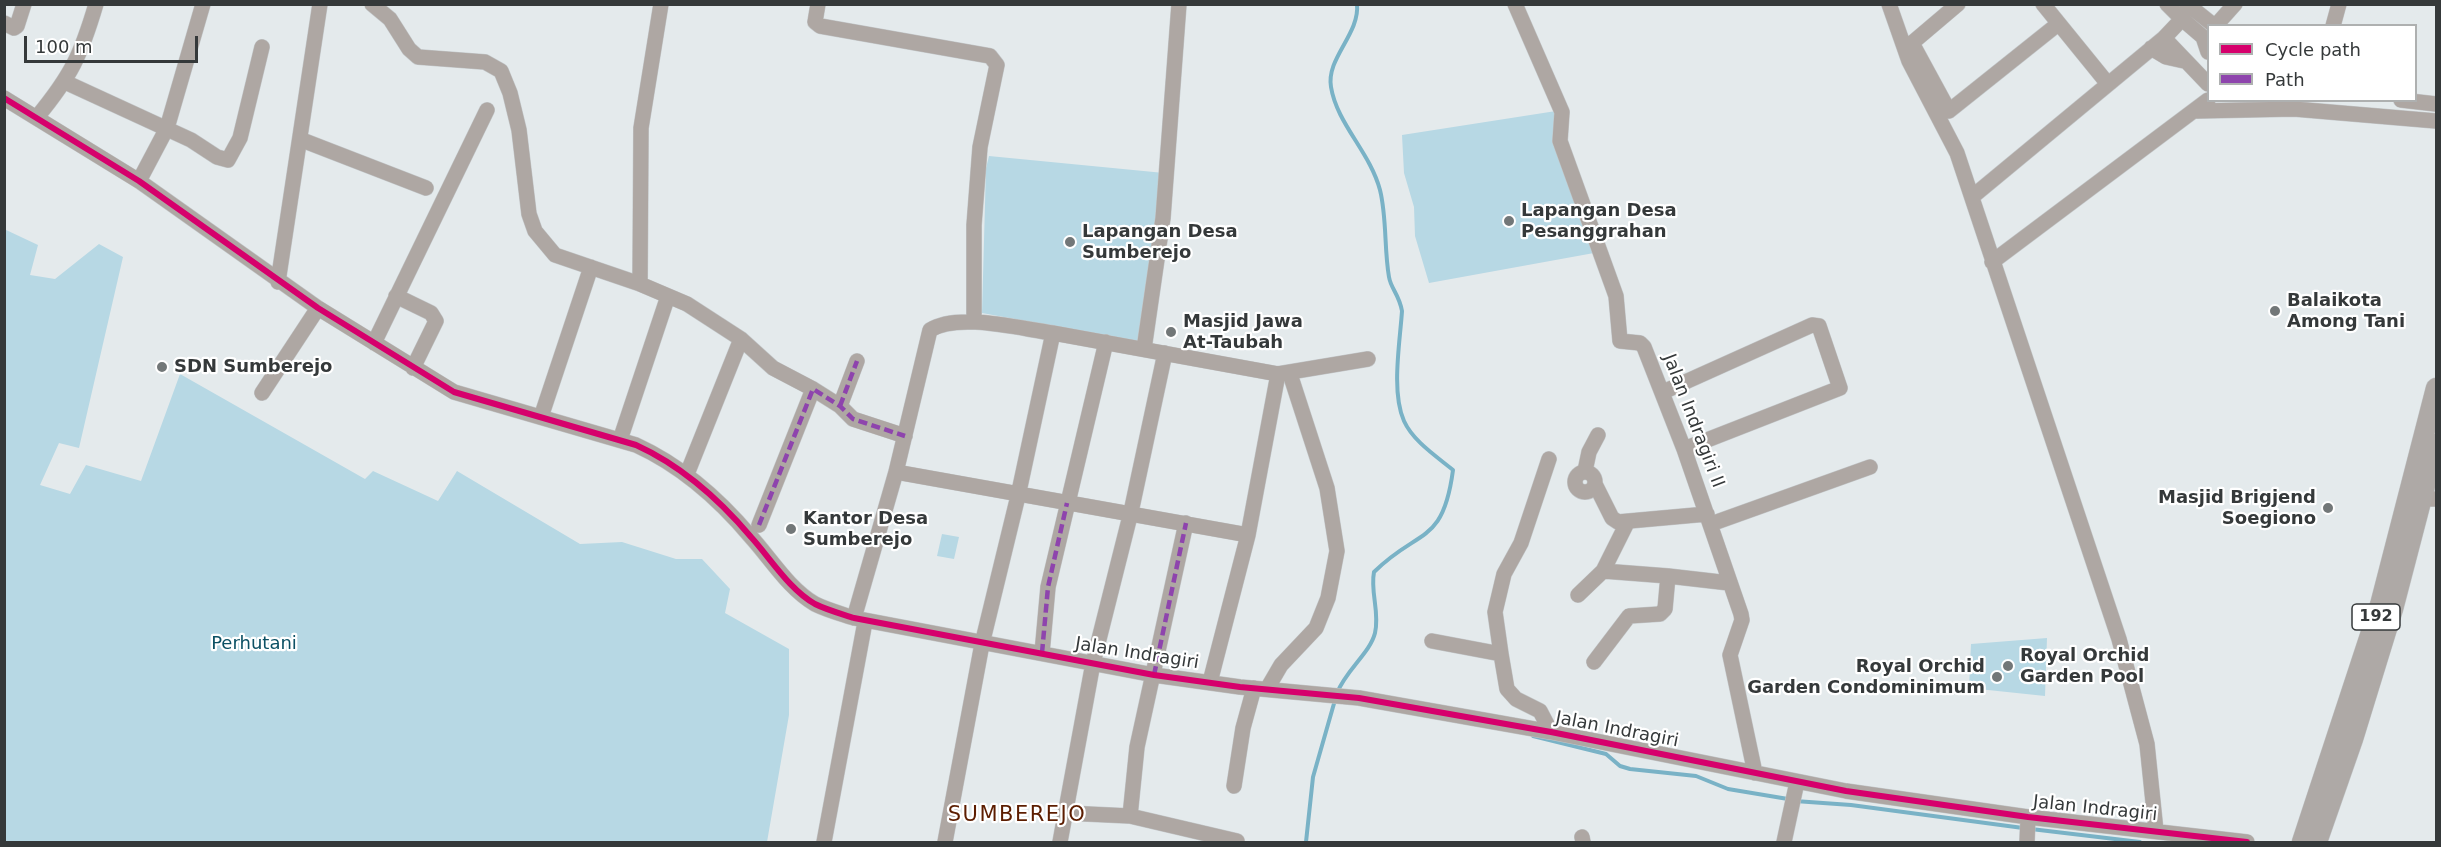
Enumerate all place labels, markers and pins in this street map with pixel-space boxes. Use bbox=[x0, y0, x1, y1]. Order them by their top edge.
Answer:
place label: Lapangan Desa Pesanggrahan bbox=[1521, 200, 1677, 242]
marker: Lapangan Desa Pesanggrahan bbox=[1502, 214, 1516, 228]
place label: Lapangan Desa Sumberejo bbox=[1082, 221, 1238, 264]
marker: Lapangan Desa Sumberejo bbox=[1063, 235, 1077, 249]
place label: Balaikota Among Tani bbox=[2287, 290, 2405, 332]
marker: Balaikota Among Tani bbox=[2268, 304, 2282, 318]
place label: Masjid Jawa At-Taubah bbox=[1183, 311, 1303, 354]
marker: Masjid Jawa At-Taubah bbox=[1164, 325, 1178, 339]
place label: SDN Sumberejo bbox=[174, 356, 332, 378]
marker: SDN Sumberejo bbox=[155, 360, 169, 374]
place label: Masjid Brigjend Soegiono bbox=[2158, 487, 2316, 530]
marker: Masjid Brigjend Soegiono bbox=[2321, 501, 2335, 515]
place label: Kantor Desa Sumberejo bbox=[803, 508, 928, 550]
marker: Kantor Desa Sumberejo bbox=[784, 522, 798, 536]
place label: Royal Orchid Garden Pool bbox=[2020, 645, 2149, 688]
place label: Royal Orchid Garden Condominimum bbox=[1747, 656, 1985, 698]
marker: Royal Orchid Garden Pool bbox=[2001, 659, 2015, 673]
marker: Royal Orchid Garden Condominimum bbox=[1990, 670, 2004, 684]

